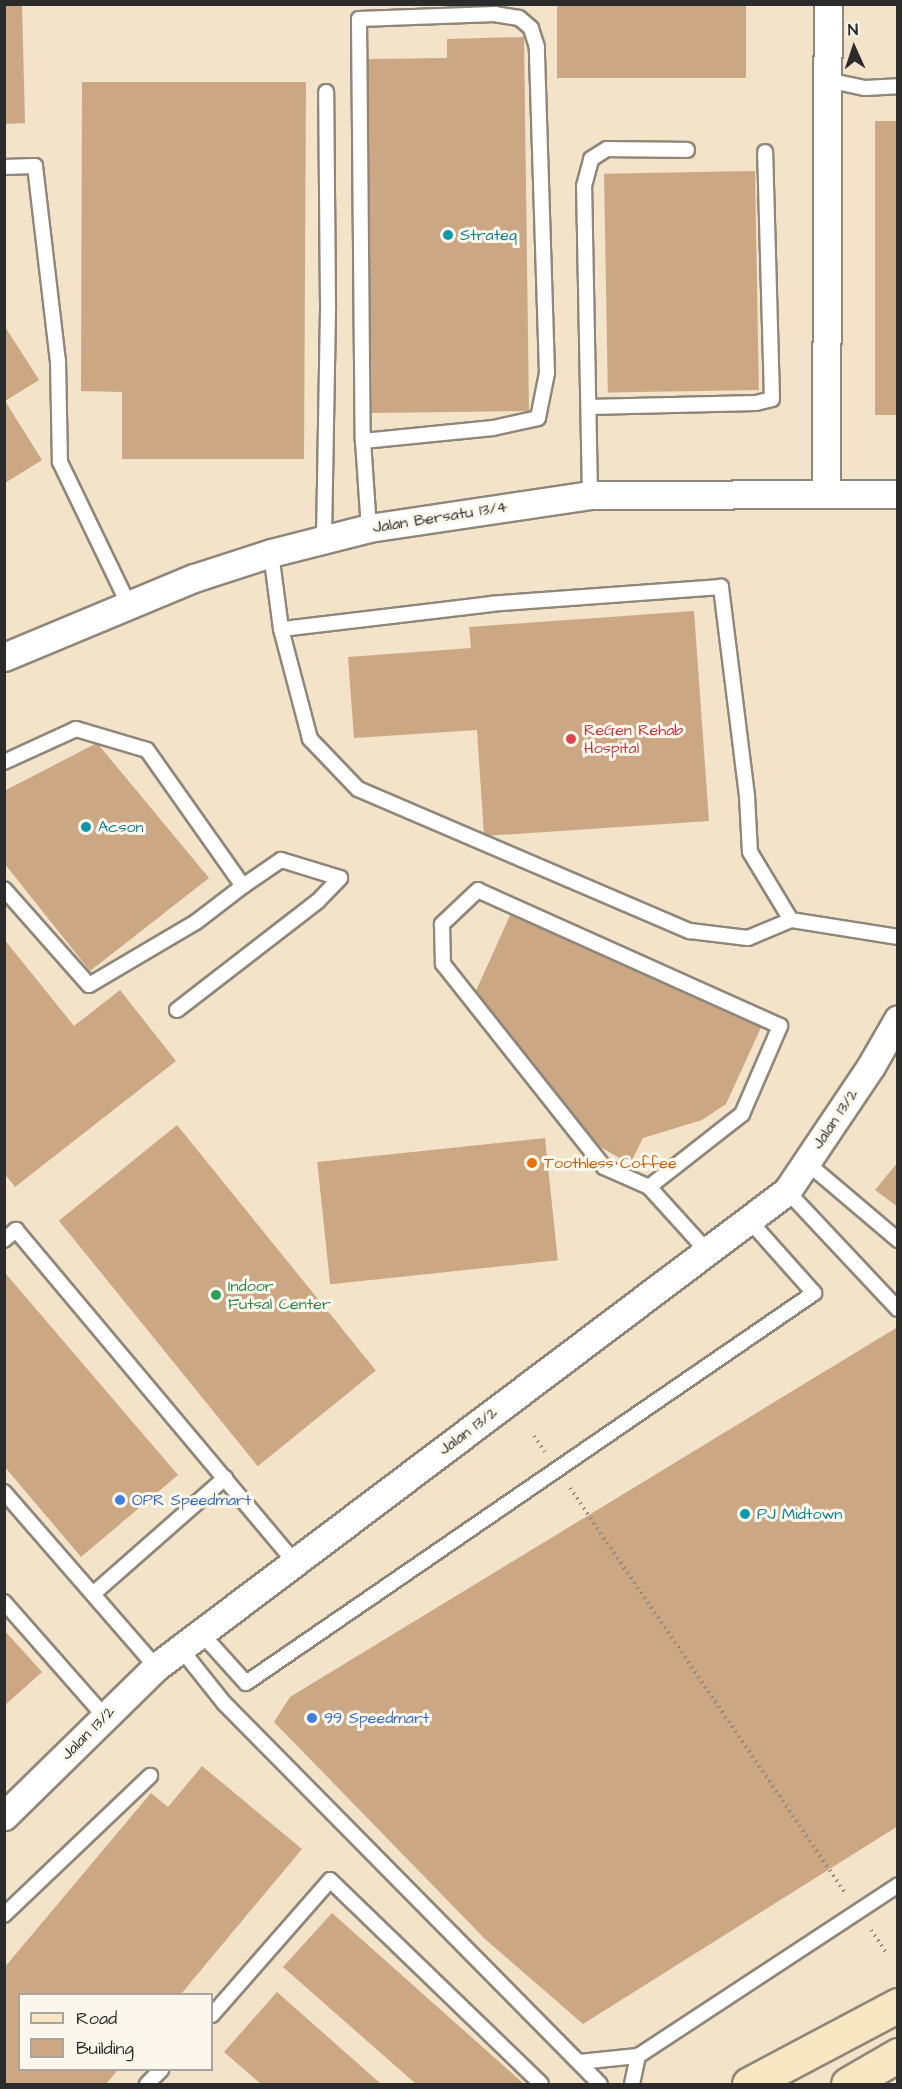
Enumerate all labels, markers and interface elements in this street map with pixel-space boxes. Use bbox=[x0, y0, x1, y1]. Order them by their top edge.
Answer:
north arrow bbox=[824, 18, 884, 78]
text: N bbox=[847, 19, 859, 41]
place label: Strateq bbox=[460, 225, 517, 245]
marker: Strateq bbox=[441, 228, 455, 242]
street label: Jalan Bersatu 13/4 bbox=[371, 497, 509, 537]
place label: ReGen Rehab Hospital bbox=[584, 720, 683, 758]
marker: ReGen Rehab Hospital bbox=[562, 730, 580, 748]
place label: Acson bbox=[98, 817, 143, 837]
marker: Acson bbox=[79, 820, 93, 834]
street label: Jalan 13/2 bbox=[808, 1085, 862, 1153]
place label: Toothless Coffee bbox=[544, 1153, 677, 1173]
marker: Toothless Coffee bbox=[525, 1156, 539, 1170]
place label: Indoor Futsal Center bbox=[228, 1276, 331, 1314]
marker: Indoor Futsal Center bbox=[209, 1288, 223, 1302]
street label: Jalan 13/2 bbox=[435, 1403, 501, 1459]
place label: OPR Speedmart bbox=[132, 1490, 251, 1510]
marker: OPR Speedmart bbox=[113, 1493, 127, 1507]
place label: PJ Midtown bbox=[757, 1504, 842, 1524]
marker: PJ Midtown bbox=[738, 1507, 752, 1521]
street label: Jalan 13/2 bbox=[57, 1702, 119, 1764]
place label: 99 Speedmart bbox=[324, 1708, 429, 1728]
marker: 99 Speedmart bbox=[305, 1711, 319, 1725]
legend bbox=[18, 1993, 213, 2071]
text: Road bbox=[76, 2006, 117, 2031]
text: Building bbox=[76, 2036, 134, 2061]

